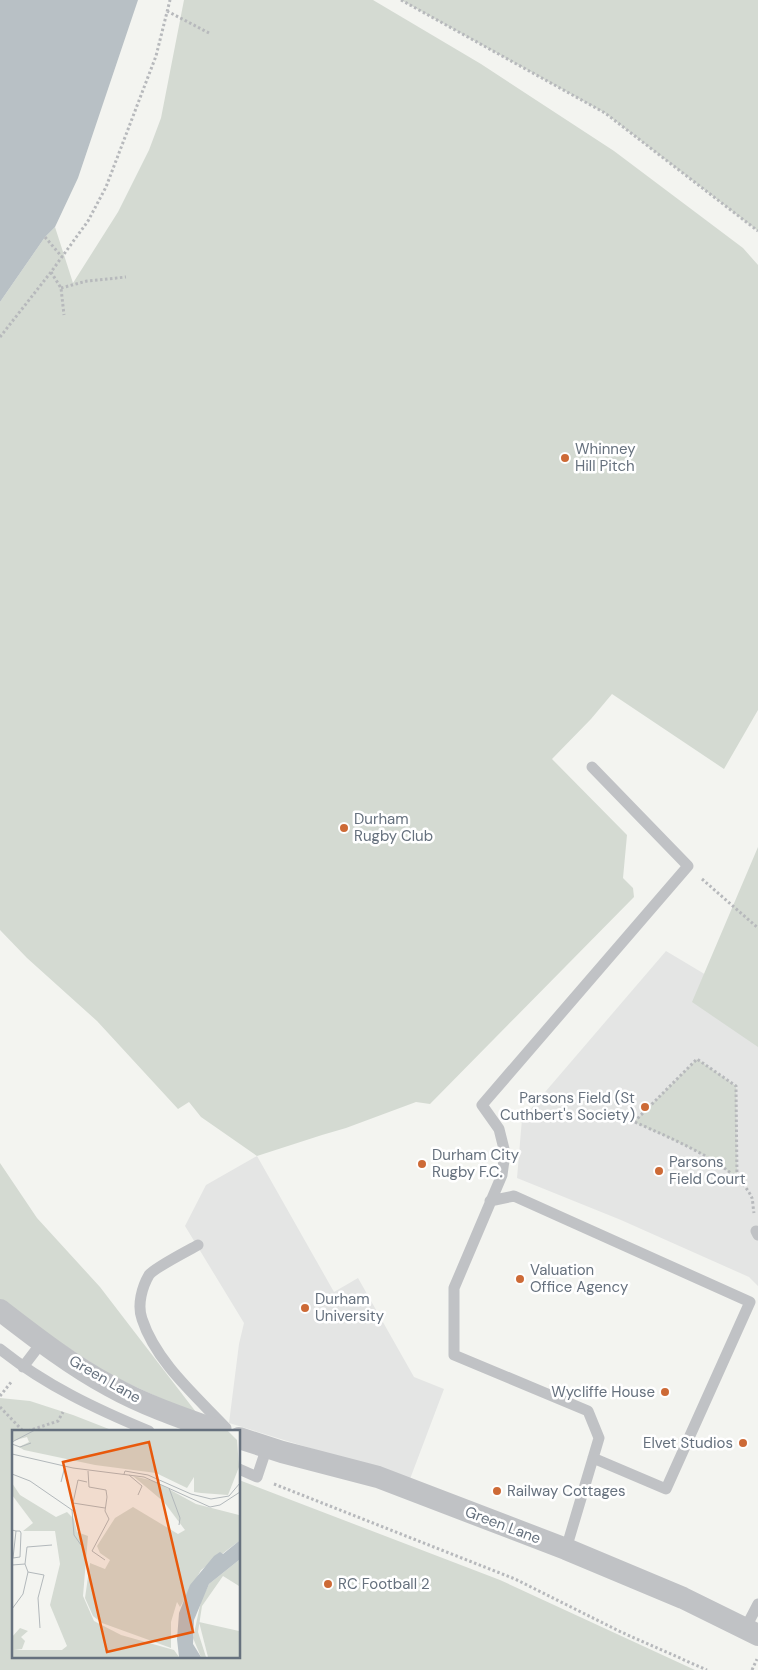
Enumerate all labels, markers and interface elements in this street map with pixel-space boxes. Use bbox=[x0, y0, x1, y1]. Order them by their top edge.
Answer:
place label: Whinney Hill Pitch bbox=[575, 439, 636, 476]
marker: Whinney Hill Pitch bbox=[559, 452, 571, 464]
place label: Durham Rugby Club bbox=[354, 809, 433, 846]
marker: Durham Rugby Club bbox=[338, 822, 350, 834]
place label: Parsons Field (St Cuthbert's Society) bbox=[500, 1088, 635, 1125]
marker: Parsons Field (St Cuthbert's Society) bbox=[639, 1101, 651, 1113]
place label: Durham City Rugby F.C. bbox=[432, 1145, 520, 1182]
place label: Parsons Field Court bbox=[669, 1152, 746, 1189]
marker: Durham City Rugby F.C. bbox=[416, 1158, 428, 1170]
marker: Parsons Field Court bbox=[653, 1165, 665, 1177]
place label: Valuation Office Agency bbox=[530, 1260, 629, 1297]
marker: Valuation Office Agency bbox=[514, 1273, 526, 1285]
place label: Durham University bbox=[315, 1289, 385, 1326]
marker: Durham University bbox=[299, 1302, 311, 1314]
street label: Green Lane bbox=[66, 1350, 144, 1408]
place label: Wycliffe House bbox=[551, 1382, 655, 1402]
marker: Wycliffe House bbox=[659, 1386, 671, 1398]
inset map bbox=[12, 1430, 240, 1658]
place label: Elvet Studios bbox=[643, 1433, 733, 1453]
marker: Elvet Studios bbox=[737, 1437, 749, 1449]
place label: Railway Cottages bbox=[507, 1481, 626, 1501]
marker: Railway Cottages bbox=[491, 1485, 503, 1497]
street label: Green Lane bbox=[462, 1501, 544, 1549]
place label: RC Football 2 bbox=[338, 1574, 430, 1594]
marker: RC Football 2 bbox=[322, 1578, 334, 1590]

